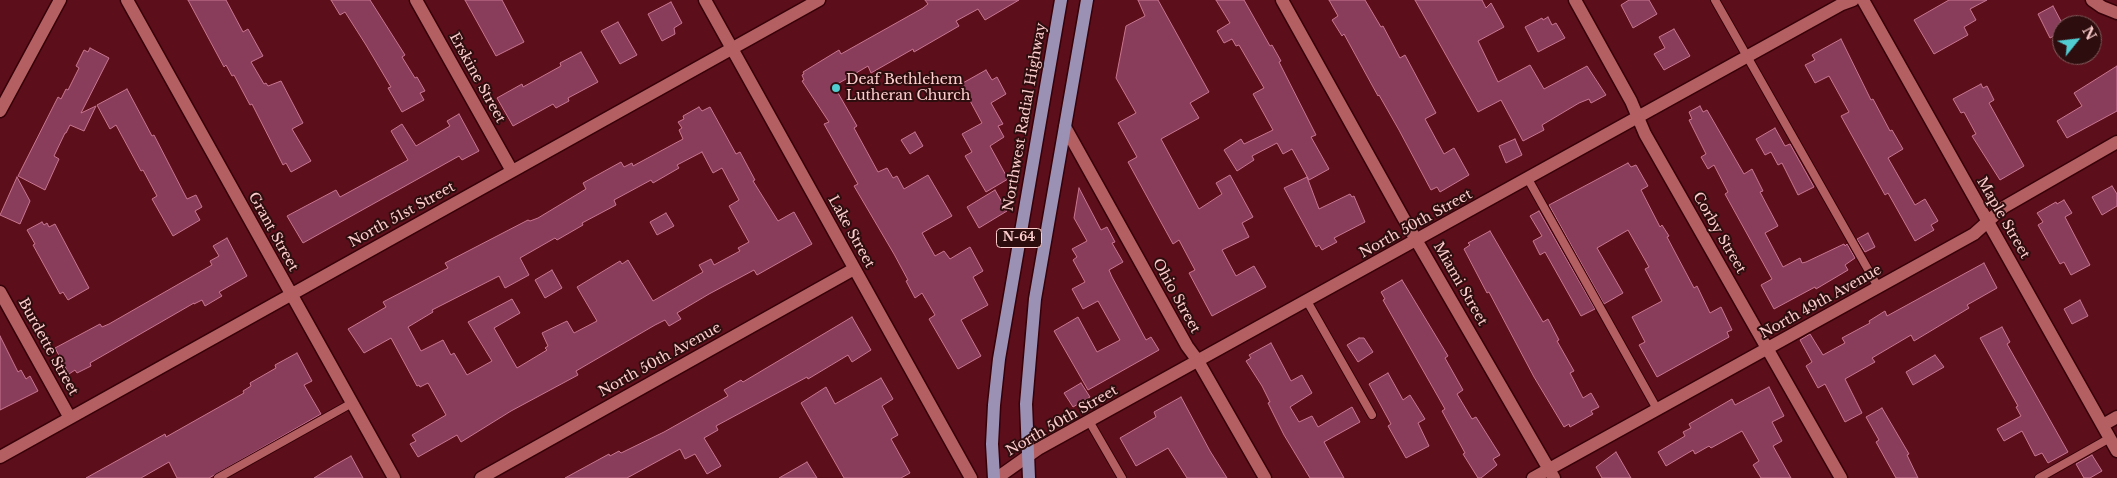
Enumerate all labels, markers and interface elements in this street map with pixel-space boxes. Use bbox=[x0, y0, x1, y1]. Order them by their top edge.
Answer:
north arrow bbox=[2052, 15, 2102, 65]
street label: Northwest Radial Highway bbox=[1000, 21, 1050, 213]
text: N bbox=[2078, 23, 2100, 43]
street label: Erskine Street bbox=[445, 30, 509, 126]
place label: Deaf Bethlehem Lutheran Church bbox=[846, 72, 971, 104]
marker: Deaf Bethlehem Lutheran Church bbox=[830, 82, 842, 94]
street label: Maple Street bbox=[1973, 174, 2033, 262]
street label: North 51st Street bbox=[346, 179, 458, 251]
street label: North 50th Street bbox=[1357, 186, 1475, 262]
street label: Corby Street bbox=[1689, 189, 1749, 277]
street label: Grant Street bbox=[244, 190, 302, 274]
street label: Lake Street bbox=[824, 193, 878, 271]
road number: N-64 bbox=[996, 228, 1042, 248]
street label: Miami Street bbox=[1429, 239, 1491, 329]
street label: Ohio Street bbox=[1149, 256, 1203, 336]
street label: North 49th Avenue bbox=[1757, 262, 1885, 342]
street label: Burdette Street bbox=[14, 295, 82, 399]
street label: North 50th Avenue bbox=[596, 319, 724, 401]
street label: North 50th Street bbox=[1003, 382, 1121, 460]

